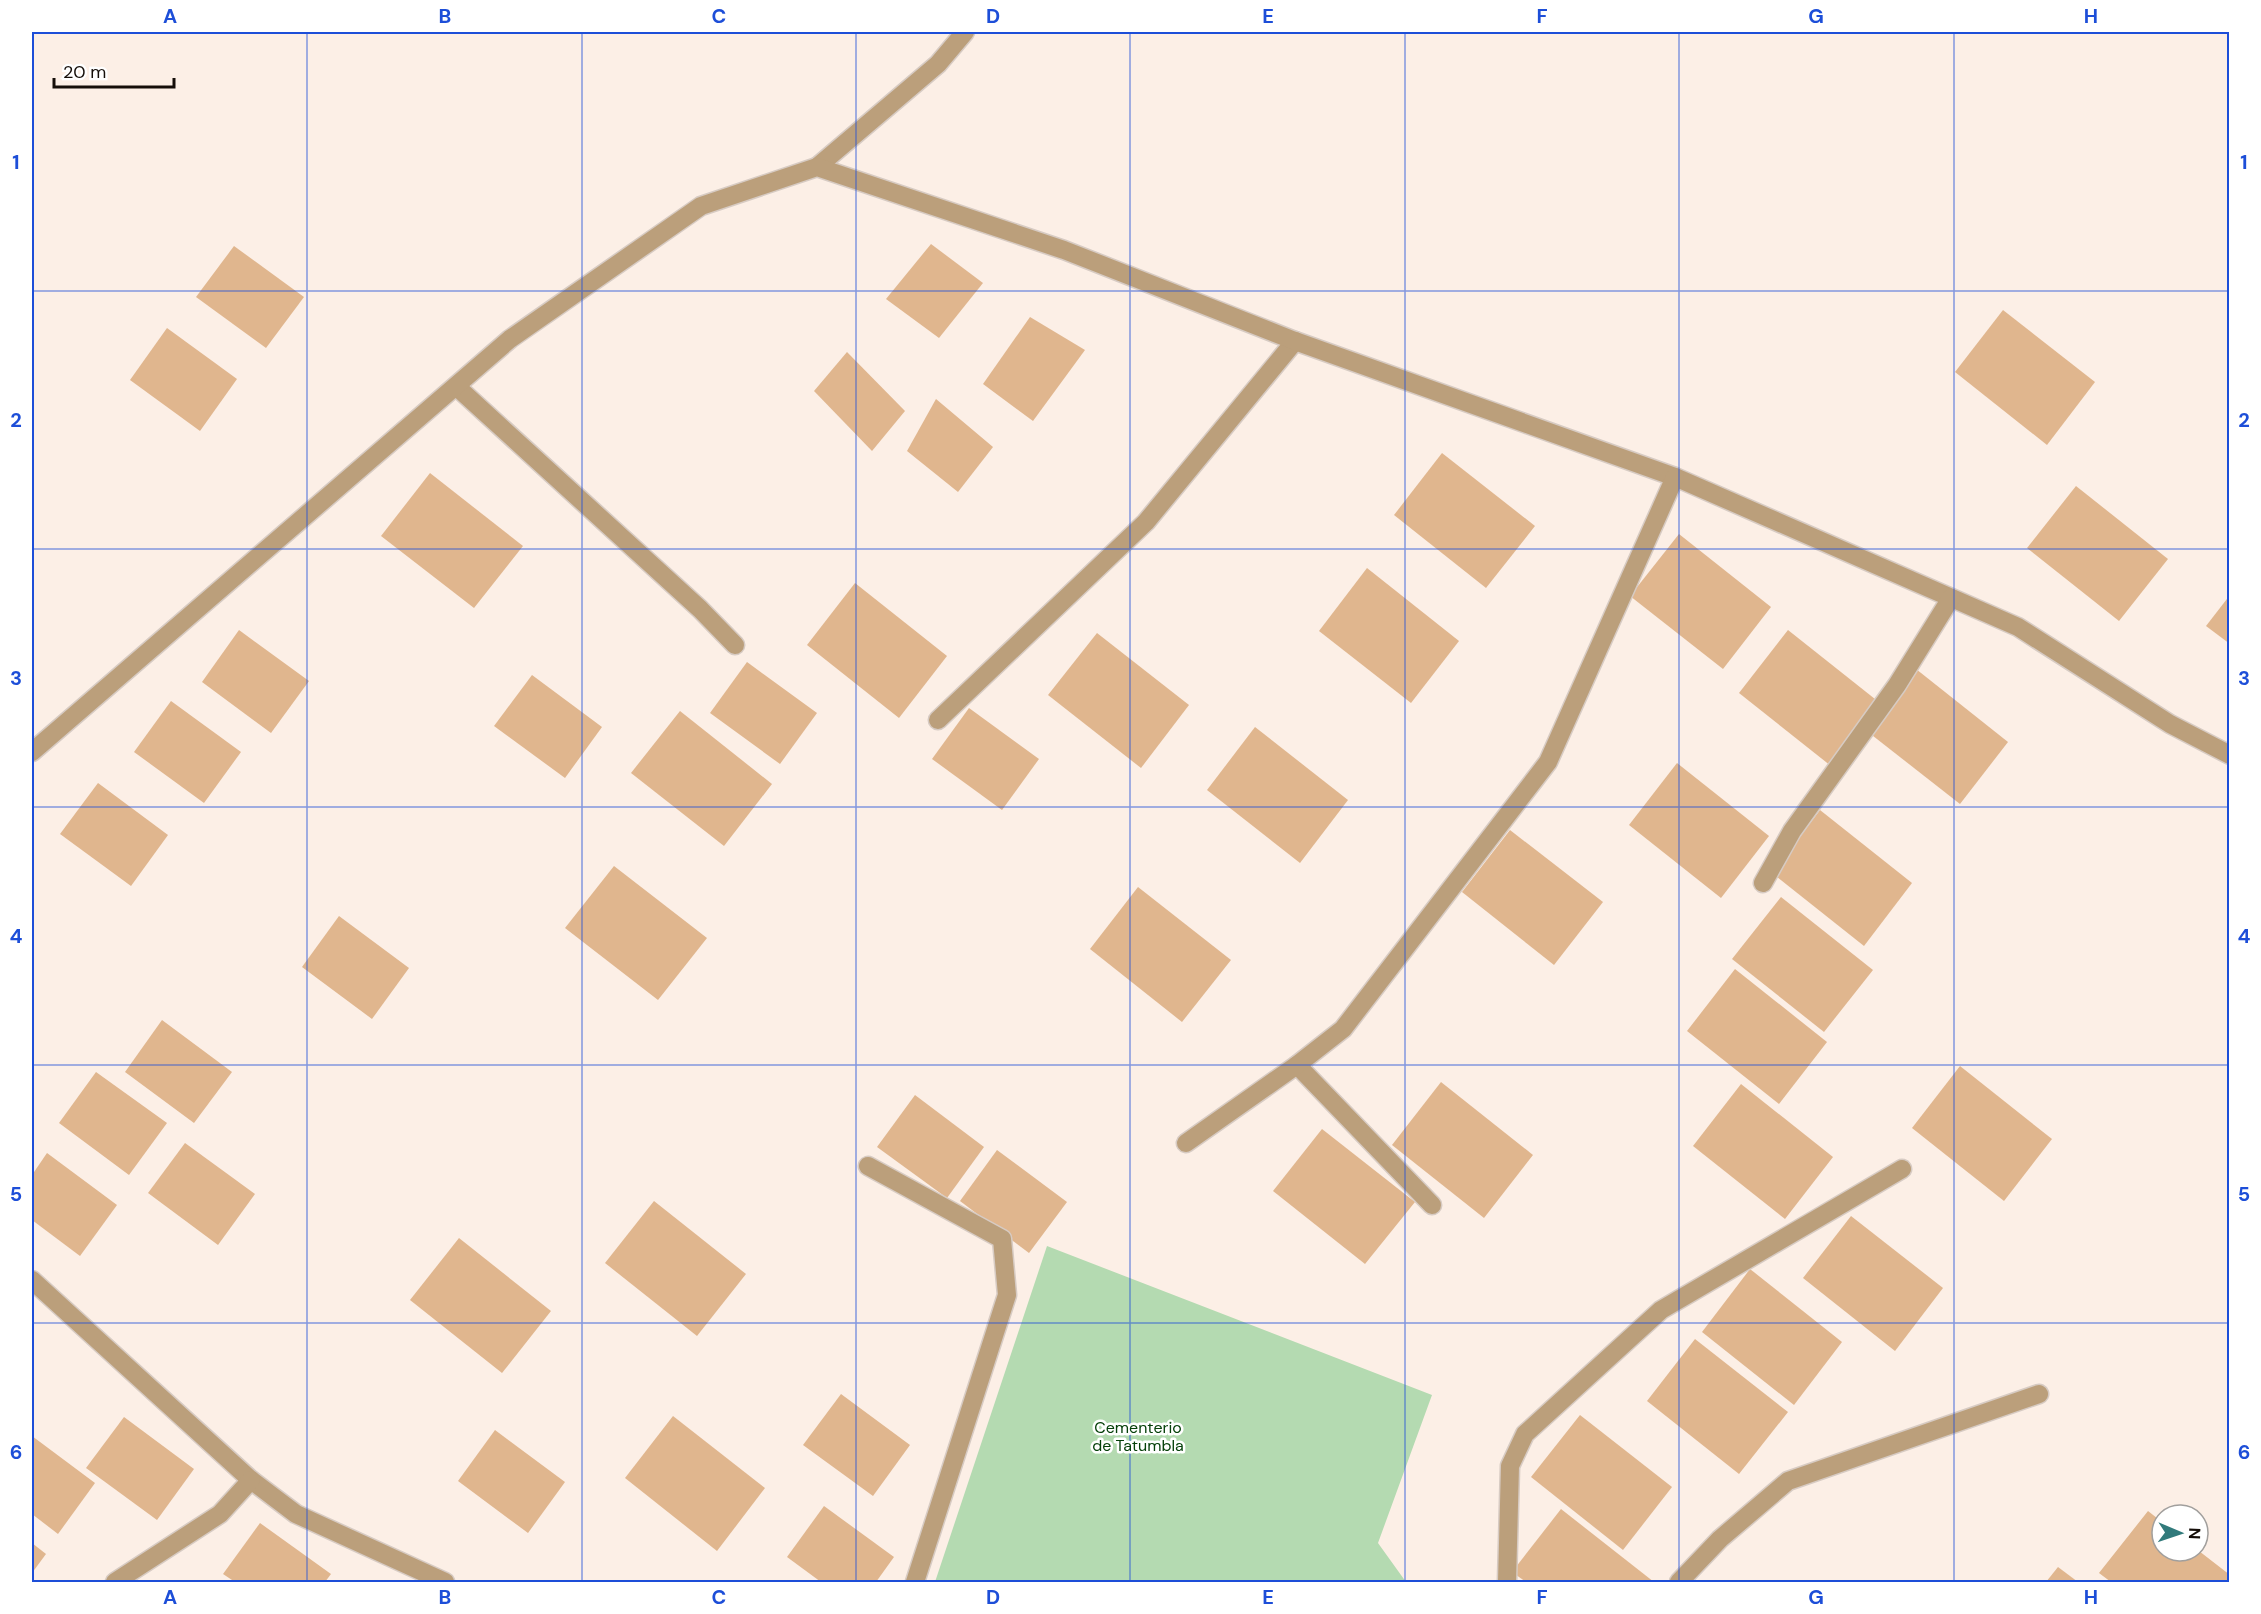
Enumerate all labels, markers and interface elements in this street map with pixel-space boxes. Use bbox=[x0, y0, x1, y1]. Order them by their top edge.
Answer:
text: A bbox=[163, 3, 177, 29]
text: B bbox=[439, 3, 451, 29]
text: C bbox=[712, 3, 726, 29]
text: D bbox=[986, 3, 1000, 29]
text: E bbox=[1262, 3, 1274, 29]
text: F bbox=[1536, 3, 1548, 29]
text: G bbox=[1808, 3, 1824, 29]
text: H bbox=[2084, 3, 2098, 29]
scale bar bbox=[54, 51, 174, 89]
text: 20 m bbox=[63, 60, 106, 84]
text: 1 bbox=[12, 149, 20, 175]
text: 1 bbox=[2240, 149, 2248, 175]
text: 2 bbox=[10, 407, 22, 433]
text: 2 bbox=[2238, 407, 2250, 433]
text: 3 bbox=[10, 665, 22, 691]
text: 3 bbox=[2238, 665, 2250, 691]
text: 4 bbox=[10, 923, 23, 949]
text: 4 bbox=[2238, 923, 2251, 949]
text: 5 bbox=[10, 1181, 22, 1207]
text: 5 bbox=[2238, 1181, 2250, 1207]
park label: Cementerio de Tatumbla bbox=[1092, 1417, 1184, 1456]
text: 6 bbox=[10, 1439, 22, 1465]
text: 6 bbox=[2238, 1439, 2250, 1465]
north arrow bbox=[2150, 1503, 2210, 1563]
text: N bbox=[2184, 1527, 2205, 1540]
text: A bbox=[163, 1584, 177, 1610]
text: B bbox=[439, 1584, 451, 1610]
text: C bbox=[712, 1584, 726, 1610]
text: D bbox=[986, 1584, 1000, 1610]
text: E bbox=[1262, 1584, 1274, 1610]
text: F bbox=[1536, 1584, 1548, 1610]
text: G bbox=[1808, 1584, 1824, 1610]
text: H bbox=[2084, 1584, 2098, 1610]

